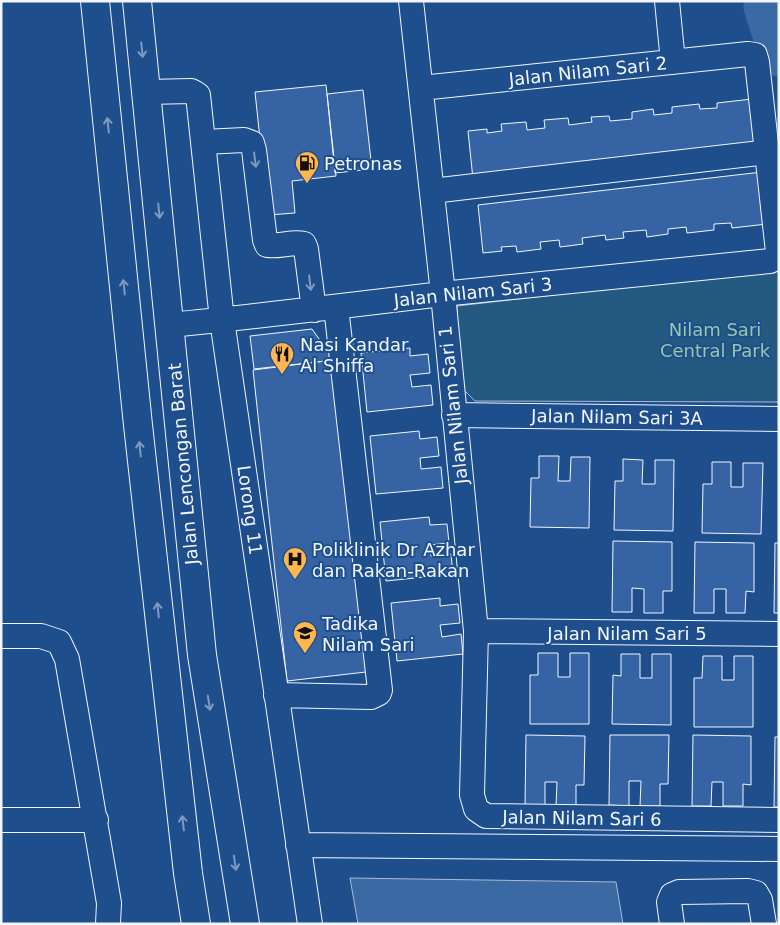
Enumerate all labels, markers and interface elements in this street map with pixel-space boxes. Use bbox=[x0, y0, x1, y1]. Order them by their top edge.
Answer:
one-way arrow bbox=[137, 41, 147, 57]
street label: Jalan Nilam Sari 2 bbox=[507, 52, 668, 90]
one-way arrow bbox=[103, 118, 113, 134]
fuel station icon: Petronas bbox=[294, 150, 320, 184]
one-way arrow bbox=[250, 152, 260, 168]
place label: Petronas bbox=[324, 153, 402, 174]
one-way arrow bbox=[154, 203, 164, 219]
street label: Jalan Nilam Sari 3 bbox=[392, 273, 553, 311]
one-way arrow bbox=[305, 274, 315, 290]
one-way arrow bbox=[119, 279, 129, 295]
park label: Nilam Sari Central Park bbox=[660, 319, 771, 361]
street label: Jalan Nilam Sari 1 bbox=[434, 325, 472, 486]
place label: Nasi Kandar Al Shiffa bbox=[300, 334, 409, 376]
restaurant icon: Nasi Kandar Al Shiffa bbox=[269, 341, 295, 375]
street label: Jalan Lencongan Barat bbox=[164, 362, 202, 567]
street label: Jalan Nilam Sari 3A bbox=[530, 405, 704, 429]
one-way arrow bbox=[135, 441, 145, 457]
street label: Lorong 11 bbox=[233, 464, 267, 556]
place label: Poliklinik Dr Azhar dan Rakan-Rakan bbox=[312, 539, 475, 581]
hospital icon: Poliklinik Dr Azhar dan Rakan-Rakan bbox=[282, 546, 308, 580]
one-way arrow bbox=[153, 603, 163, 619]
place label: Tadika Nilam Sari bbox=[321, 613, 415, 655]
school or university icon: Tadika Nilam Sari bbox=[292, 620, 318, 654]
street label: Jalan Nilam Sari 5 bbox=[546, 623, 707, 644]
one-way arrow bbox=[205, 694, 215, 710]
street label: Jalan Nilam Sari 6 bbox=[501, 806, 662, 830]
one-way arrow bbox=[178, 816, 188, 832]
one-way arrow bbox=[230, 855, 240, 871]

